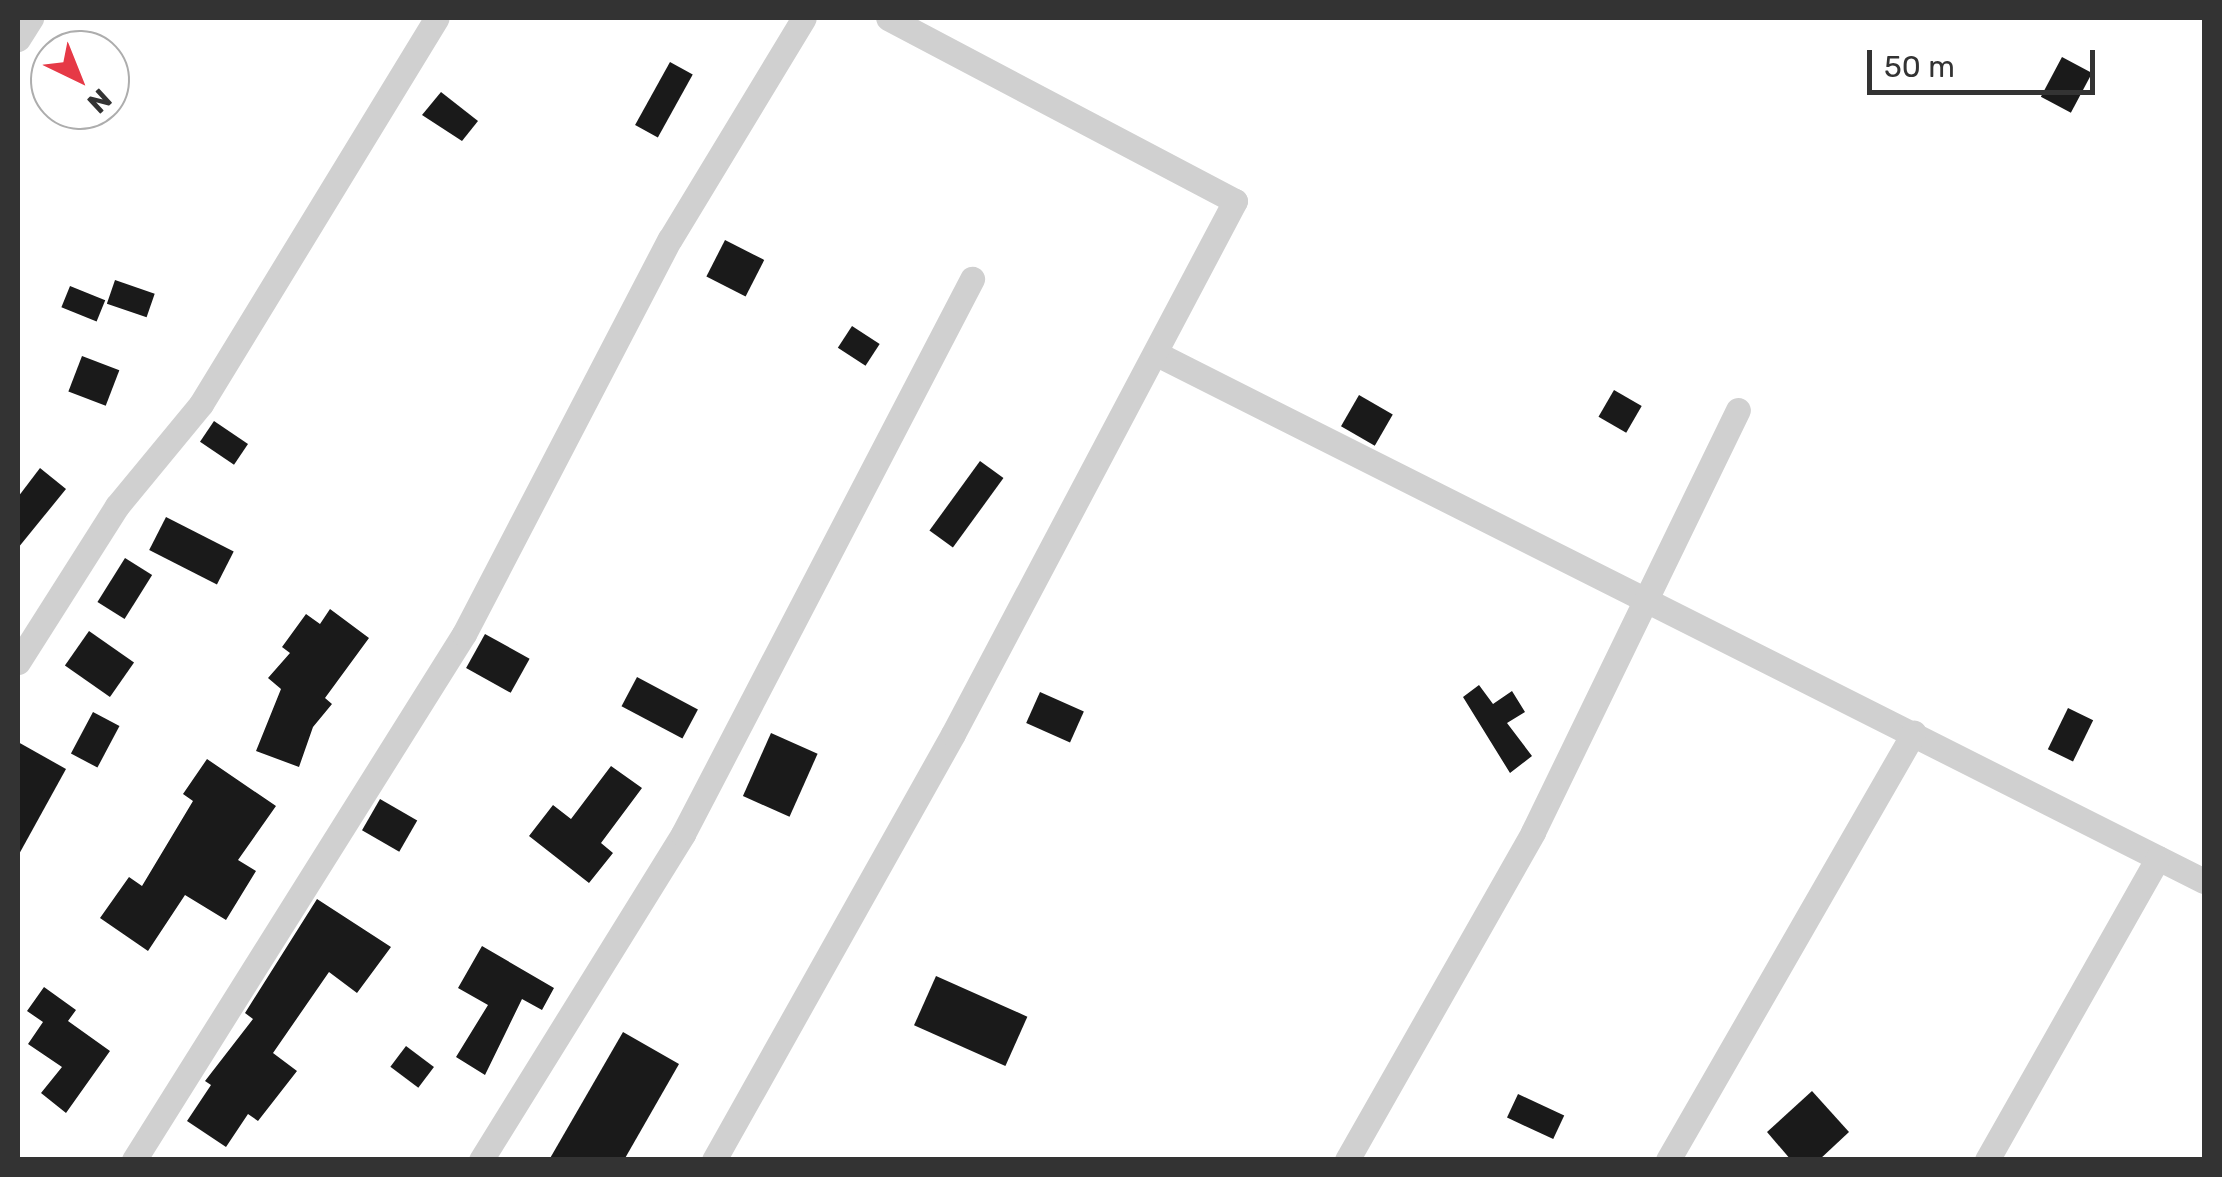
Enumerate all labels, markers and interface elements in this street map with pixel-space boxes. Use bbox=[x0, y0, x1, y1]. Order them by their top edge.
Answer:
north arrow bbox=[30, 30, 130, 130]
scale bar bbox=[1872, 30, 2100, 92]
text: 50 m bbox=[1884, 49, 1955, 85]
text: N bbox=[81, 82, 118, 120]

